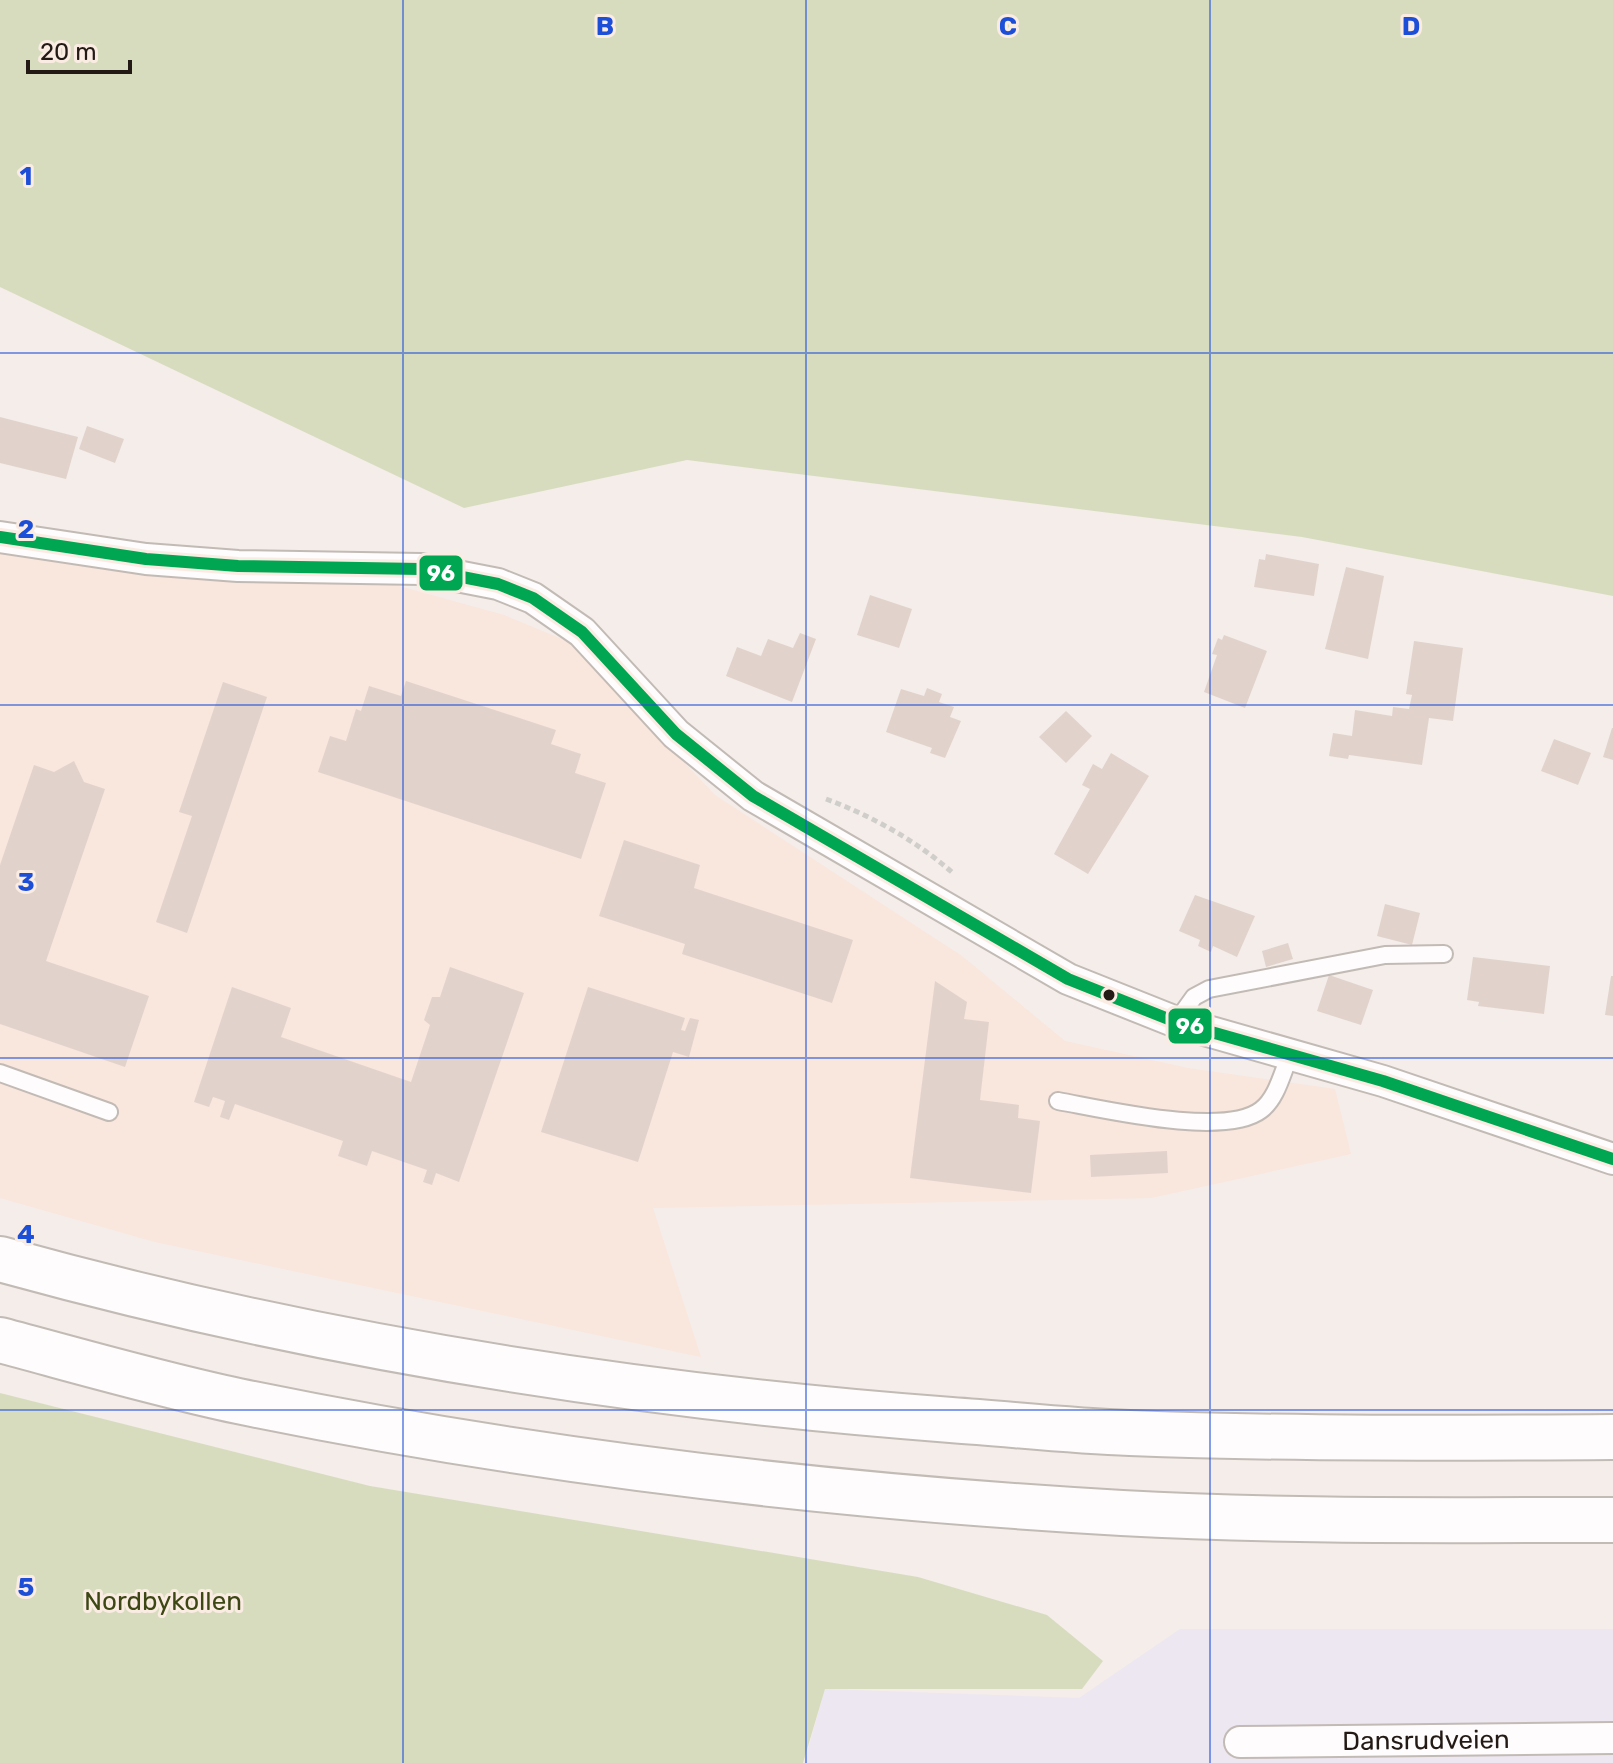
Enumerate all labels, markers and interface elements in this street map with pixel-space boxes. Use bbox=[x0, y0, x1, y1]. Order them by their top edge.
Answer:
text: B bbox=[596, 11, 614, 42]
text: C bbox=[999, 11, 1017, 42]
text: D bbox=[1402, 11, 1420, 42]
scale bar bbox=[28, 24, 130, 74]
text: 20 m bbox=[40, 38, 97, 66]
text: 1 bbox=[20, 161, 32, 192]
text: 2 bbox=[18, 514, 34, 545]
line badge: 96 bbox=[418, 554, 464, 592]
text: 96 bbox=[427, 560, 455, 587]
text: 3 bbox=[17, 867, 35, 898]
unlabelled marker bbox=[1101, 987, 1117, 1003]
line badge: 96 bbox=[1167, 1007, 1213, 1045]
text: 96 bbox=[1176, 1013, 1204, 1040]
text: 4 bbox=[17, 1219, 35, 1250]
text: 5 bbox=[18, 1572, 34, 1603]
park label: Nordbykollen bbox=[84, 1586, 242, 1617]
street label: Dansrudveien bbox=[1342, 1724, 1510, 1757]

